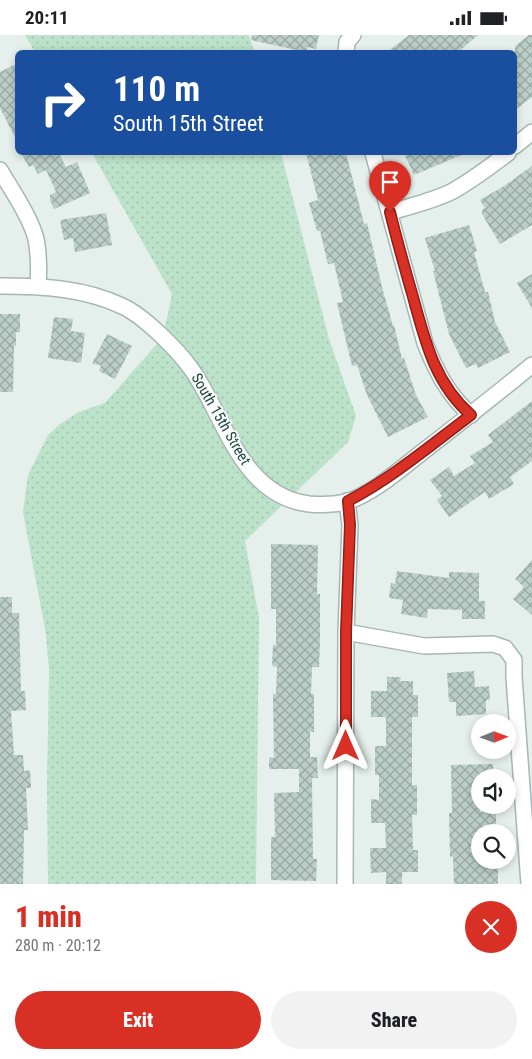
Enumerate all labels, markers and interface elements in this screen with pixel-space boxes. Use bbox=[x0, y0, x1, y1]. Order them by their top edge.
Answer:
text: 20:11 bbox=[25, 6, 69, 29]
text: 110 m bbox=[113, 69, 200, 110]
icon: right bbox=[30, 70, 95, 135]
text: South 15th Street bbox=[113, 111, 264, 136]
pin bbox=[369, 161, 411, 212]
icon: arrive bbox=[376, 168, 404, 196]
street label: South 15th Street bbox=[188, 370, 254, 468]
north arrow bbox=[471, 714, 516, 759]
map controls bbox=[471, 714, 516, 869]
position arrow bbox=[319, 719, 371, 771]
button: sound bbox=[471, 769, 516, 814]
button: search bbox=[471, 824, 516, 869]
text: 1 min bbox=[15, 899, 82, 934]
button: close bbox=[465, 901, 517, 953]
text: 280 m · 20:12 bbox=[15, 936, 101, 955]
button: Exit bbox=[15, 991, 261, 1049]
button: Share bbox=[271, 991, 517, 1049]

